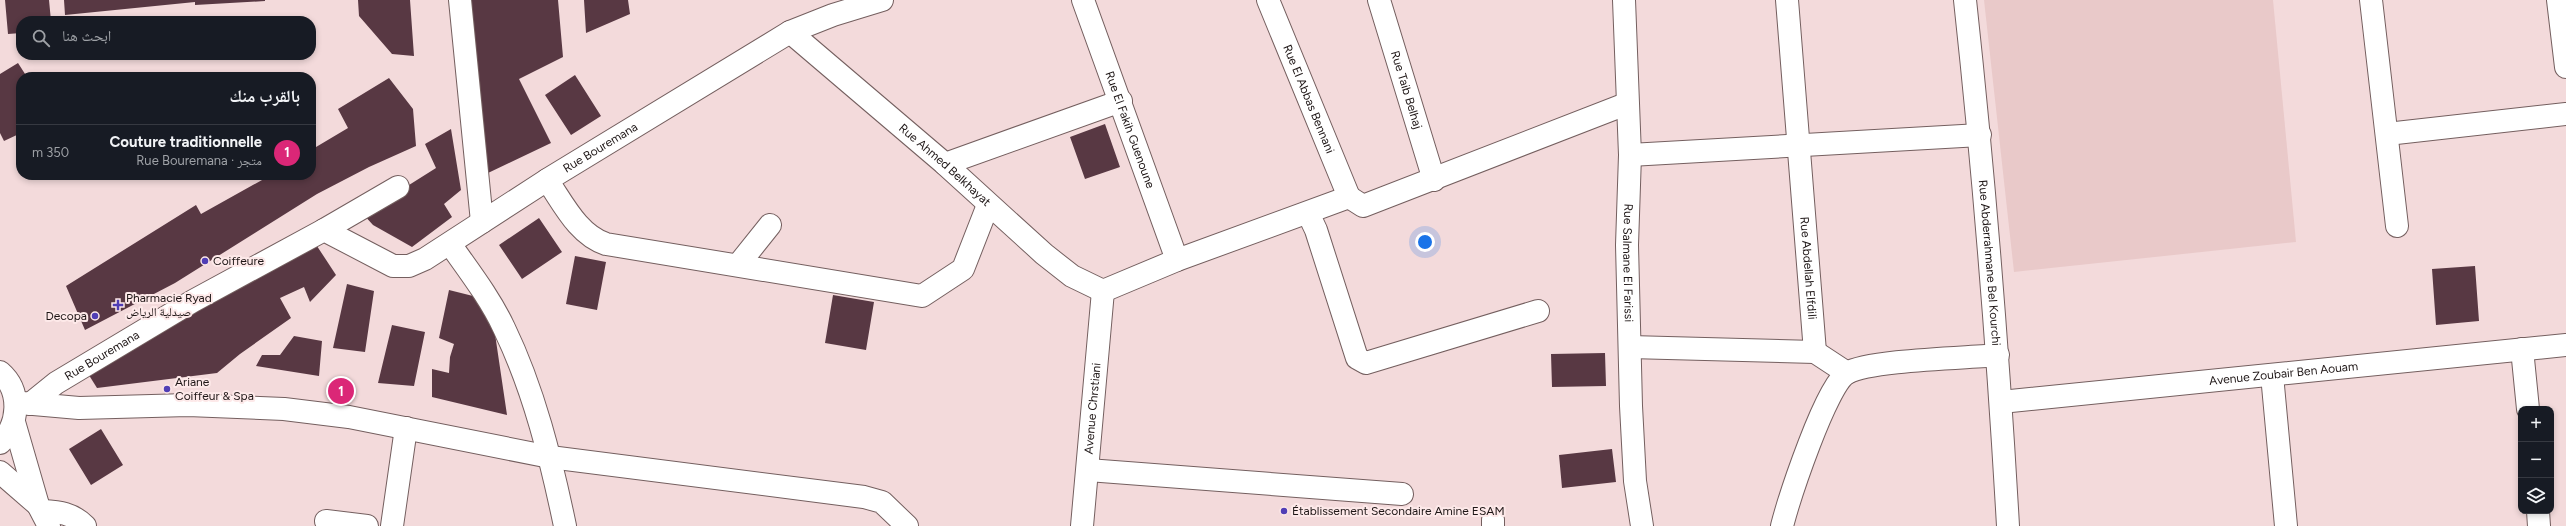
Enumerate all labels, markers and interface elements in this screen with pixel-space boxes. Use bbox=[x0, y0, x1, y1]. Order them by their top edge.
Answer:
search box bbox=[16, 16, 316, 60]
icon: search bbox=[30, 27, 52, 49]
text: ابحث هنا bbox=[62, 27, 111, 45]
street label: Rue El Abbas Bennani bbox=[1280, 43, 1337, 155]
street label: Rue Taib Belhaj bbox=[1388, 49, 1425, 131]
street label: Rue El Fakih Guenoune bbox=[1102, 69, 1158, 191]
text: بالقرب منك bbox=[230, 86, 300, 106]
street label: Rue Bouremana bbox=[560, 120, 640, 176]
street label: Rue Ahmed Belkhayat bbox=[896, 121, 994, 209]
text: Couture traditionnelle bbox=[109, 133, 262, 151]
text: 350 m bbox=[32, 145, 69, 160]
text: 1 bbox=[284, 145, 290, 160]
text: متجر · Rue Bouremana bbox=[136, 153, 262, 168]
street label: Rue Abderrahmane Bel Kourchi bbox=[1976, 179, 2003, 346]
street label: Rue Salmane El Farissi bbox=[1620, 203, 1636, 322]
street label: Rue Abdellah Elfdili bbox=[1797, 216, 1819, 320]
your location bbox=[1415, 232, 1435, 252]
place label: Coiffeure bbox=[213, 254, 265, 268]
marker: Coiffeure bbox=[200, 256, 210, 266]
place label: Pharmacie Ryad صيدلية الرياض bbox=[126, 291, 212, 319]
marker: Pharmacie Ryad صيدلية الرياض bbox=[113, 300, 123, 310]
place label: Decopa bbox=[46, 309, 87, 323]
marker: Decopa bbox=[90, 311, 100, 321]
street label: Rue Bouremana bbox=[62, 328, 142, 383]
street label: Avenue Zoubair Ben Aouam bbox=[2208, 359, 2359, 388]
street label: Avenue Chrstiani bbox=[1081, 362, 1104, 455]
place label: Ariane Coiffeur & Spa bbox=[175, 375, 254, 403]
pin: 1 bbox=[328, 376, 354, 406]
marker: Ariane Coiffeur & Spa bbox=[162, 384, 172, 394]
map controls bbox=[2518, 406, 2554, 514]
button: + bbox=[2518, 406, 2554, 442]
button: − bbox=[2518, 442, 2554, 478]
button: layers bbox=[2518, 478, 2554, 514]
place label: Établissement Secondaire Amine ESAM bbox=[1292, 504, 1505, 518]
marker: Établissement Secondaire Amine ESAM bbox=[1279, 506, 1289, 516]

